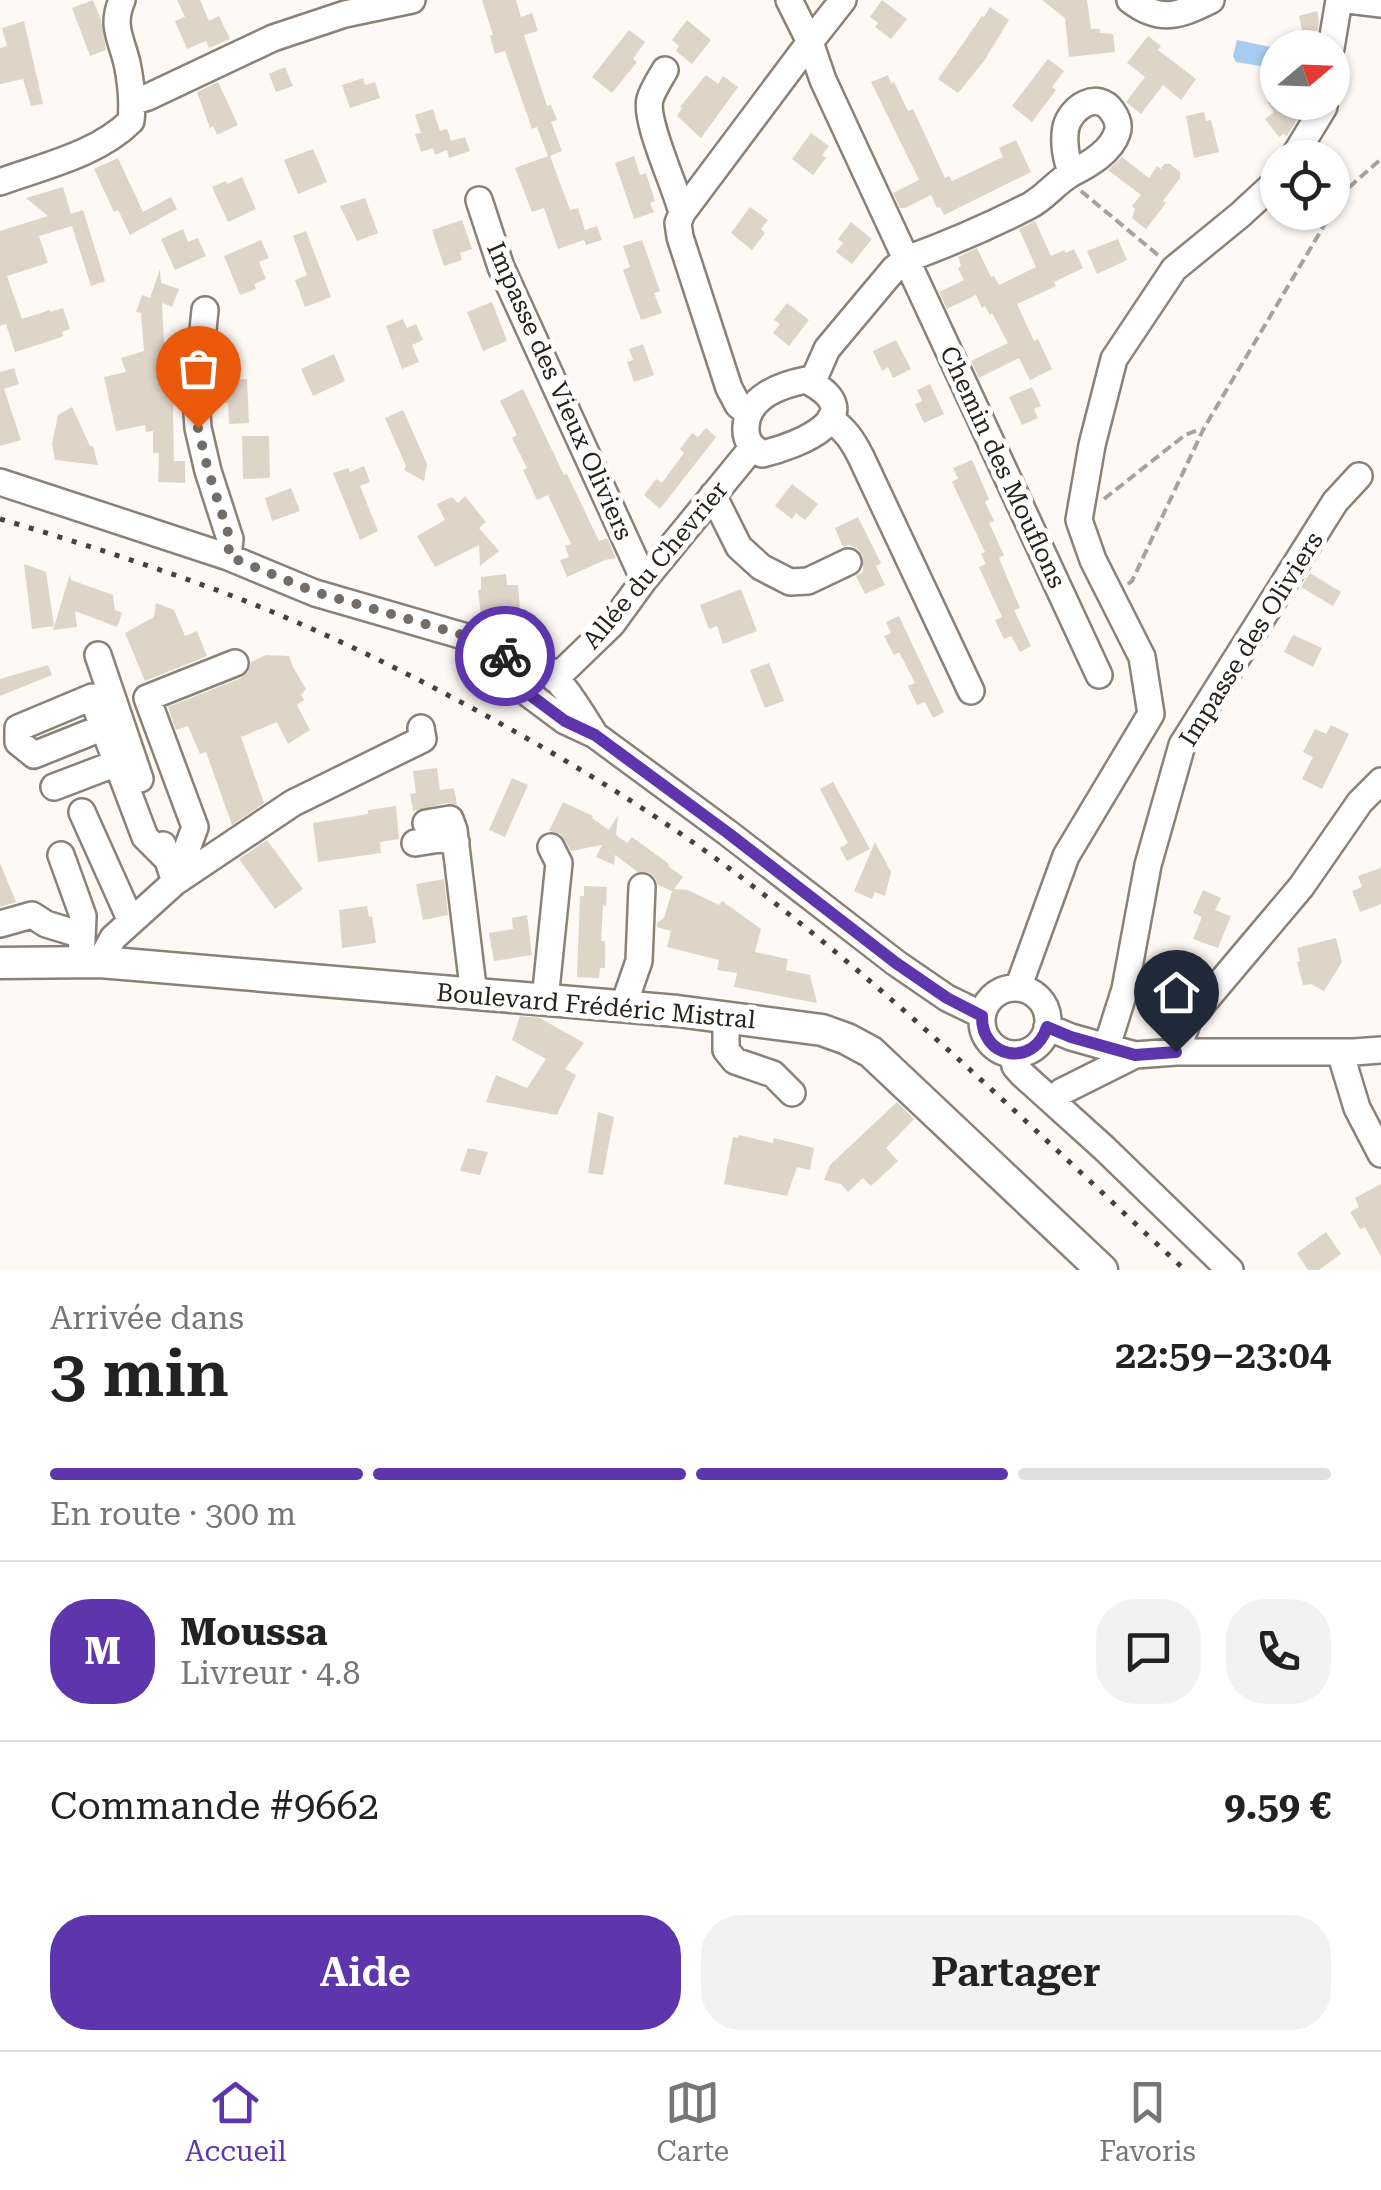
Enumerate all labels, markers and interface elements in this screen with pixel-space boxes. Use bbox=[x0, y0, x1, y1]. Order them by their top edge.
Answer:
north arrow bbox=[1260, 30, 1350, 120]
map controls bbox=[1260, 30, 1350, 230]
button: locate bbox=[1260, 140, 1350, 230]
street label: Impasse des Vieux Oliviers bbox=[481, 238, 639, 545]
pin bbox=[156, 326, 241, 429]
icon: bag bbox=[171, 341, 226, 396]
street label: Chemin des Mouflons bbox=[934, 341, 1072, 593]
street label: Allée du Chevrier bbox=[577, 475, 733, 655]
street label: Impasse des Oliviers bbox=[1173, 526, 1329, 752]
courier bbox=[455, 606, 555, 706]
icon: bike bbox=[478, 629, 533, 684]
pin bbox=[1134, 950, 1219, 1053]
icon: home bbox=[1149, 965, 1204, 1020]
street label: Boulevard Frédéric Mistral bbox=[435, 978, 757, 1034]
text: Arrivée dans bbox=[50, 1299, 244, 1337]
text: 22:59–23:04 bbox=[1115, 1333, 1331, 1377]
text: 3 min bbox=[50, 1336, 229, 1412]
text: En route · 300 m bbox=[50, 1495, 296, 1533]
button: chat bbox=[1096, 1599, 1201, 1704]
button: phone bbox=[1226, 1599, 1331, 1704]
text: Moussa bbox=[180, 1610, 328, 1654]
text: M bbox=[84, 1629, 121, 1673]
text: Livreur · 4.8 bbox=[180, 1654, 360, 1692]
text: Commande #9662 bbox=[50, 1784, 379, 1828]
text: 9.59 € bbox=[1224, 1784, 1331, 1828]
button: Aide bbox=[50, 1915, 681, 2030]
button: Partager bbox=[701, 1915, 1331, 2030]
tab: Accueil bbox=[185, 2075, 286, 2168]
tab: Carte bbox=[656, 2075, 729, 2168]
tab: Favoris bbox=[1099, 2075, 1196, 2168]

